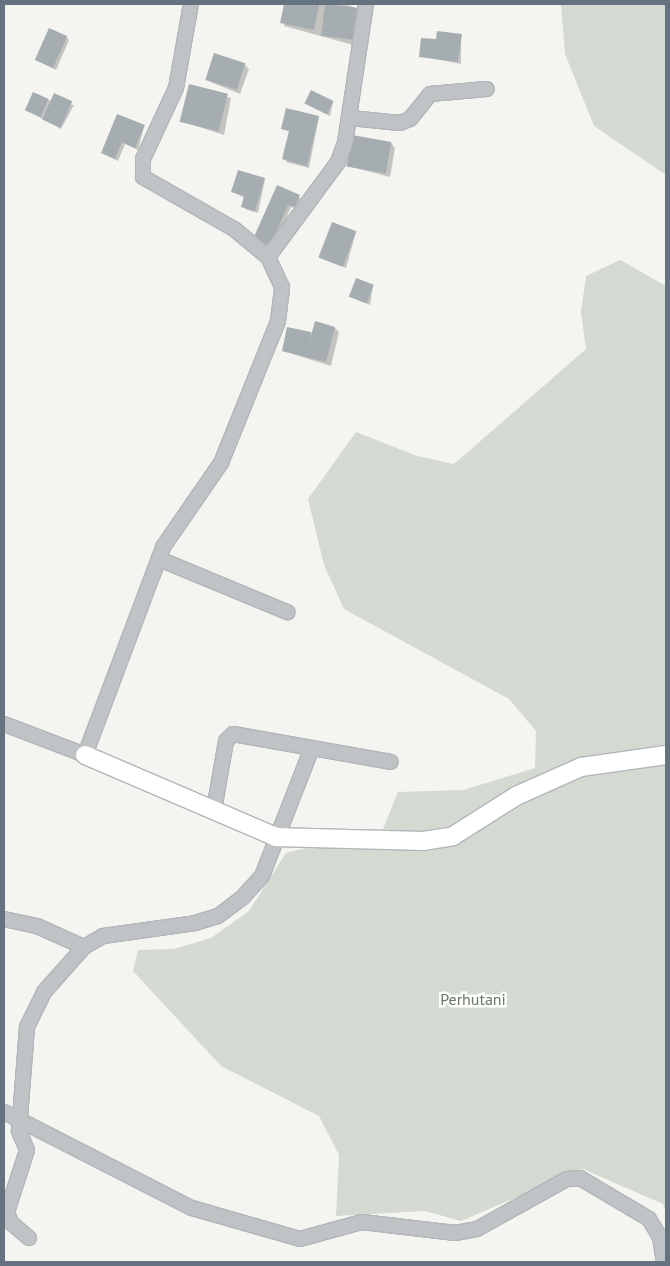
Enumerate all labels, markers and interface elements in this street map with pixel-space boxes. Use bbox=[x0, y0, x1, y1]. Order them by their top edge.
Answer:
park label: Perhutani bbox=[440, 989, 506, 1009]

